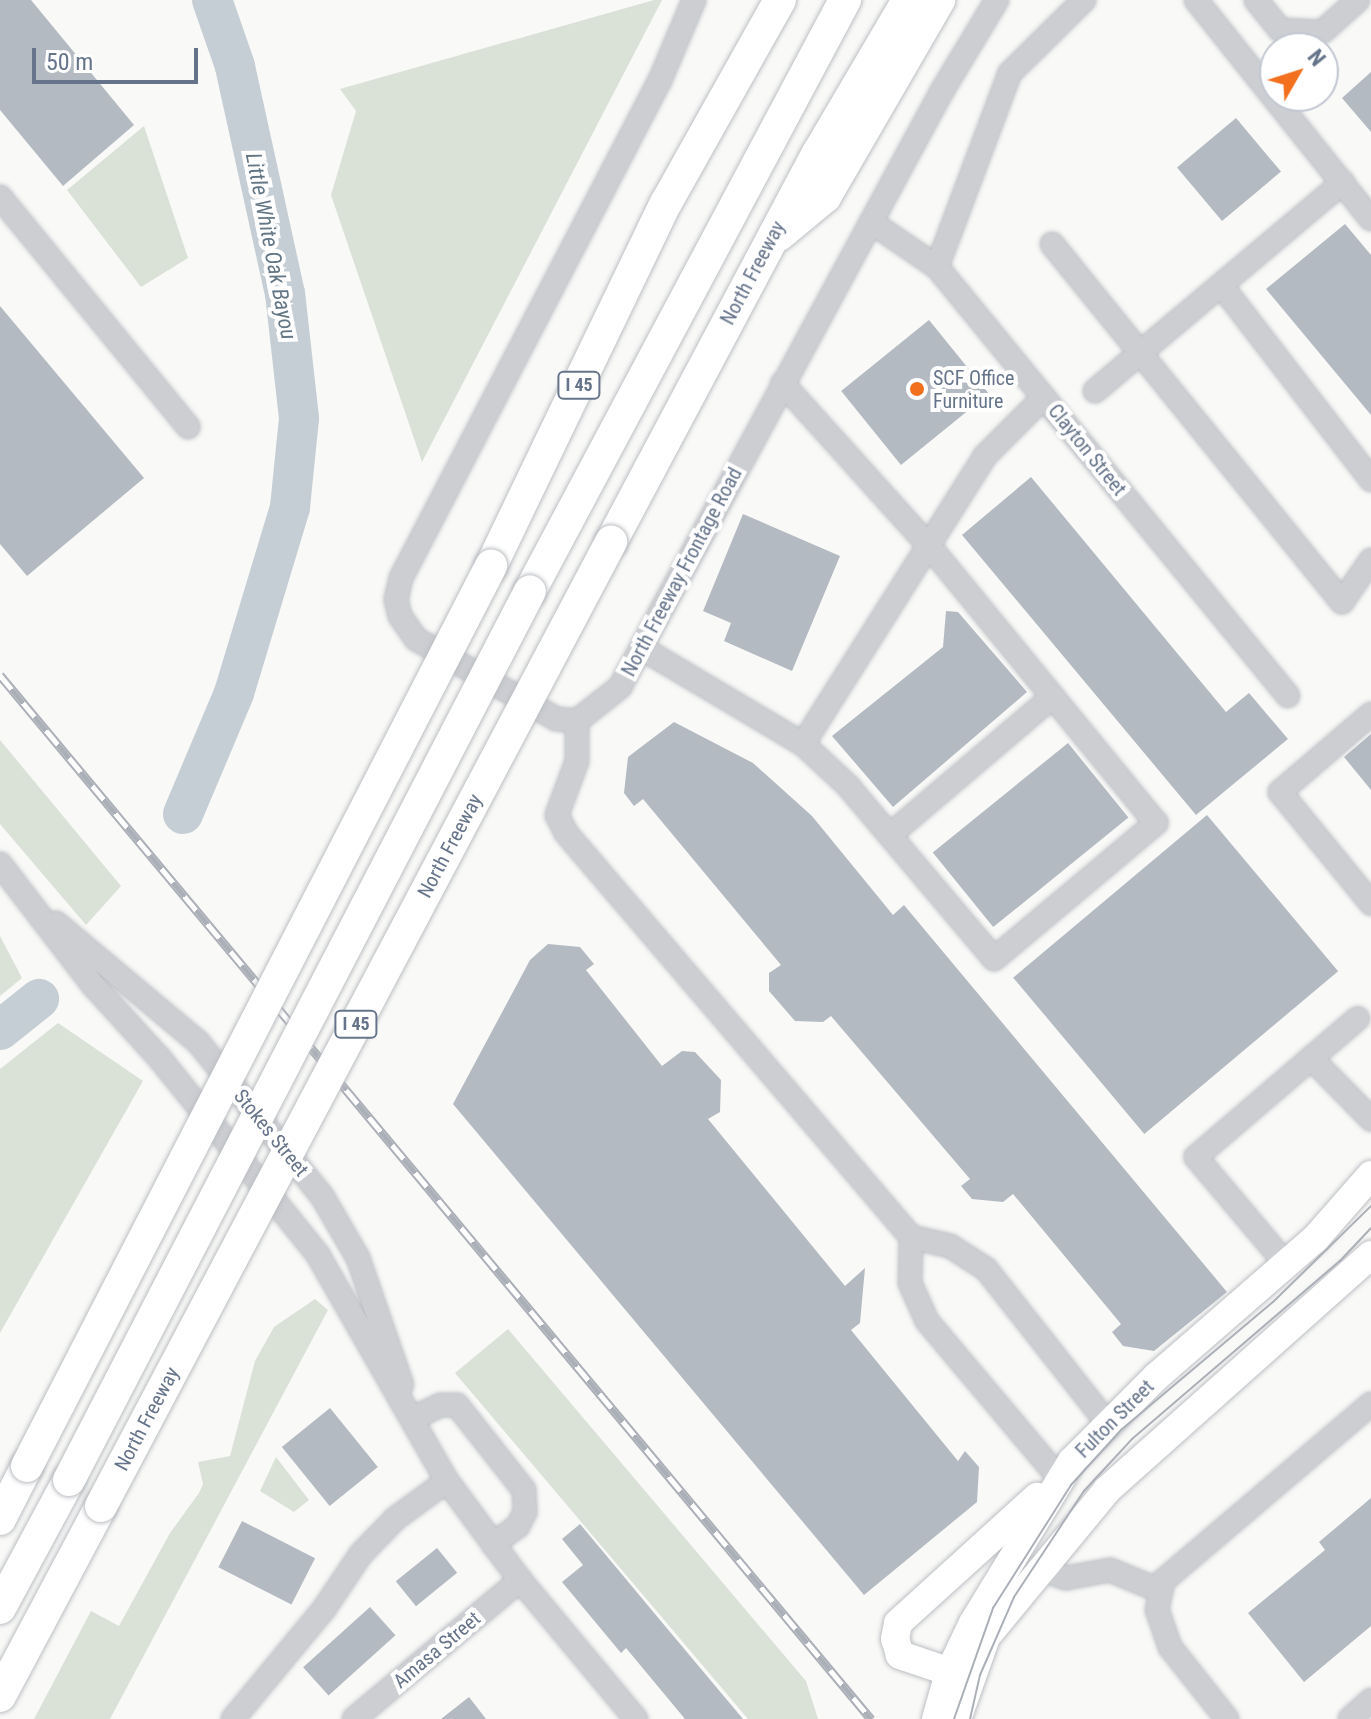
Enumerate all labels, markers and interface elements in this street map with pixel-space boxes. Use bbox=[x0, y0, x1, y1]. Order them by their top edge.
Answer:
scale bar bbox=[36, 32, 202, 82]
north arrow bbox=[1259, 32, 1339, 112]
text: N bbox=[1303, 45, 1330, 71]
text: 50 m bbox=[46, 48, 93, 76]
water label: Little White Oak Bayou bbox=[240, 150, 302, 342]
street label: North Freeway bbox=[716, 217, 790, 329]
place label: SCF Office Furniture bbox=[933, 366, 1014, 413]
road number: I 45 bbox=[557, 371, 601, 399]
marker: SCF Office Furniture bbox=[908, 380, 926, 398]
street label: Clayton Street bbox=[1043, 399, 1131, 501]
street label: North Freeway Frontage Road bbox=[617, 463, 747, 681]
street label: North Freeway bbox=[413, 790, 487, 902]
road number: I 45 bbox=[334, 1010, 378, 1038]
street label: Stokes Street bbox=[229, 1085, 313, 1181]
street label: North Freeway bbox=[110, 1363, 184, 1475]
street label: Fulton Street bbox=[1071, 1375, 1159, 1463]
street label: Amasa Street bbox=[389, 1607, 485, 1693]

